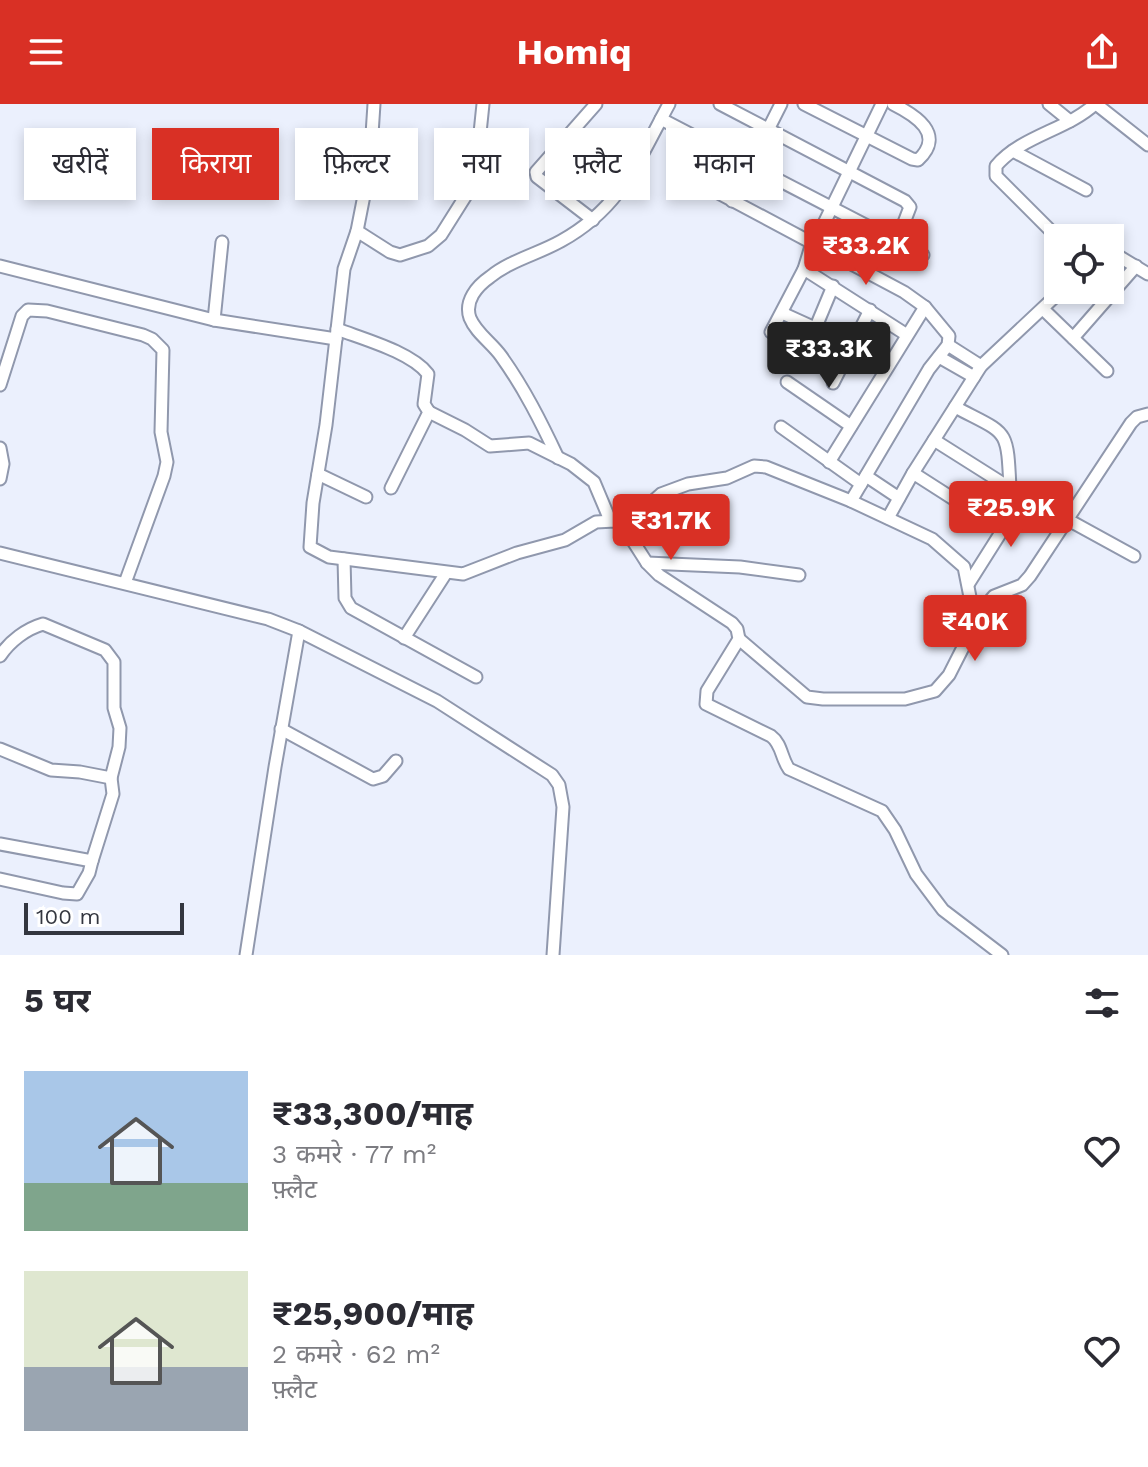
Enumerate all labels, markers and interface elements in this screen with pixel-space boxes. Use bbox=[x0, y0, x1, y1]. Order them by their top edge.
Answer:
icon: menu bbox=[24, 30, 68, 74]
icon: share bbox=[1080, 30, 1124, 74]
text: Homiq bbox=[516, 31, 632, 73]
chip: खरीदें bbox=[24, 128, 136, 200]
chip: किराया bbox=[152, 128, 279, 200]
chip: फ़िल्टर bbox=[295, 128, 418, 200]
chip: नया bbox=[434, 128, 529, 200]
chip: फ़्लैट bbox=[545, 128, 650, 200]
chip: मकान bbox=[666, 128, 783, 200]
pin: ₹33.2K bbox=[801, 219, 931, 287]
map controls bbox=[1044, 224, 1124, 304]
button: locate bbox=[1044, 224, 1124, 304]
text: ₹33.2K bbox=[822, 230, 910, 260]
pin: ₹33.3K bbox=[764, 322, 894, 390]
text: ₹33.3K bbox=[785, 333, 873, 363]
pin: ₹25.9K bbox=[946, 481, 1076, 549]
text: ₹25.9K bbox=[967, 492, 1055, 522]
pin: ₹31.7K bbox=[606, 494, 736, 562]
text: ₹31.7K bbox=[631, 505, 711, 535]
pin: ₹40K bbox=[928, 595, 1022, 663]
text: ₹40K bbox=[941, 606, 1009, 636]
scale bar bbox=[24, 899, 184, 935]
text: 100 m bbox=[36, 904, 100, 929]
text: 5 घर bbox=[24, 980, 91, 1020]
icon: filters bbox=[1080, 981, 1124, 1025]
text: ₹33,300/माह bbox=[272, 1093, 473, 1133]
icon: home bbox=[88, 1103, 184, 1199]
icon: heart bbox=[1080, 1129, 1124, 1173]
text: 3 कमरे · 77 m² bbox=[272, 1139, 436, 1169]
text: फ़्लैट bbox=[272, 1174, 317, 1204]
text: ₹25,900/माह bbox=[272, 1293, 474, 1333]
icon: home bbox=[88, 1303, 184, 1399]
icon: heart bbox=[1080, 1329, 1124, 1373]
text: 2 कमरे · 62 m² bbox=[272, 1339, 440, 1369]
text: फ़्लैट bbox=[272, 1374, 317, 1404]

